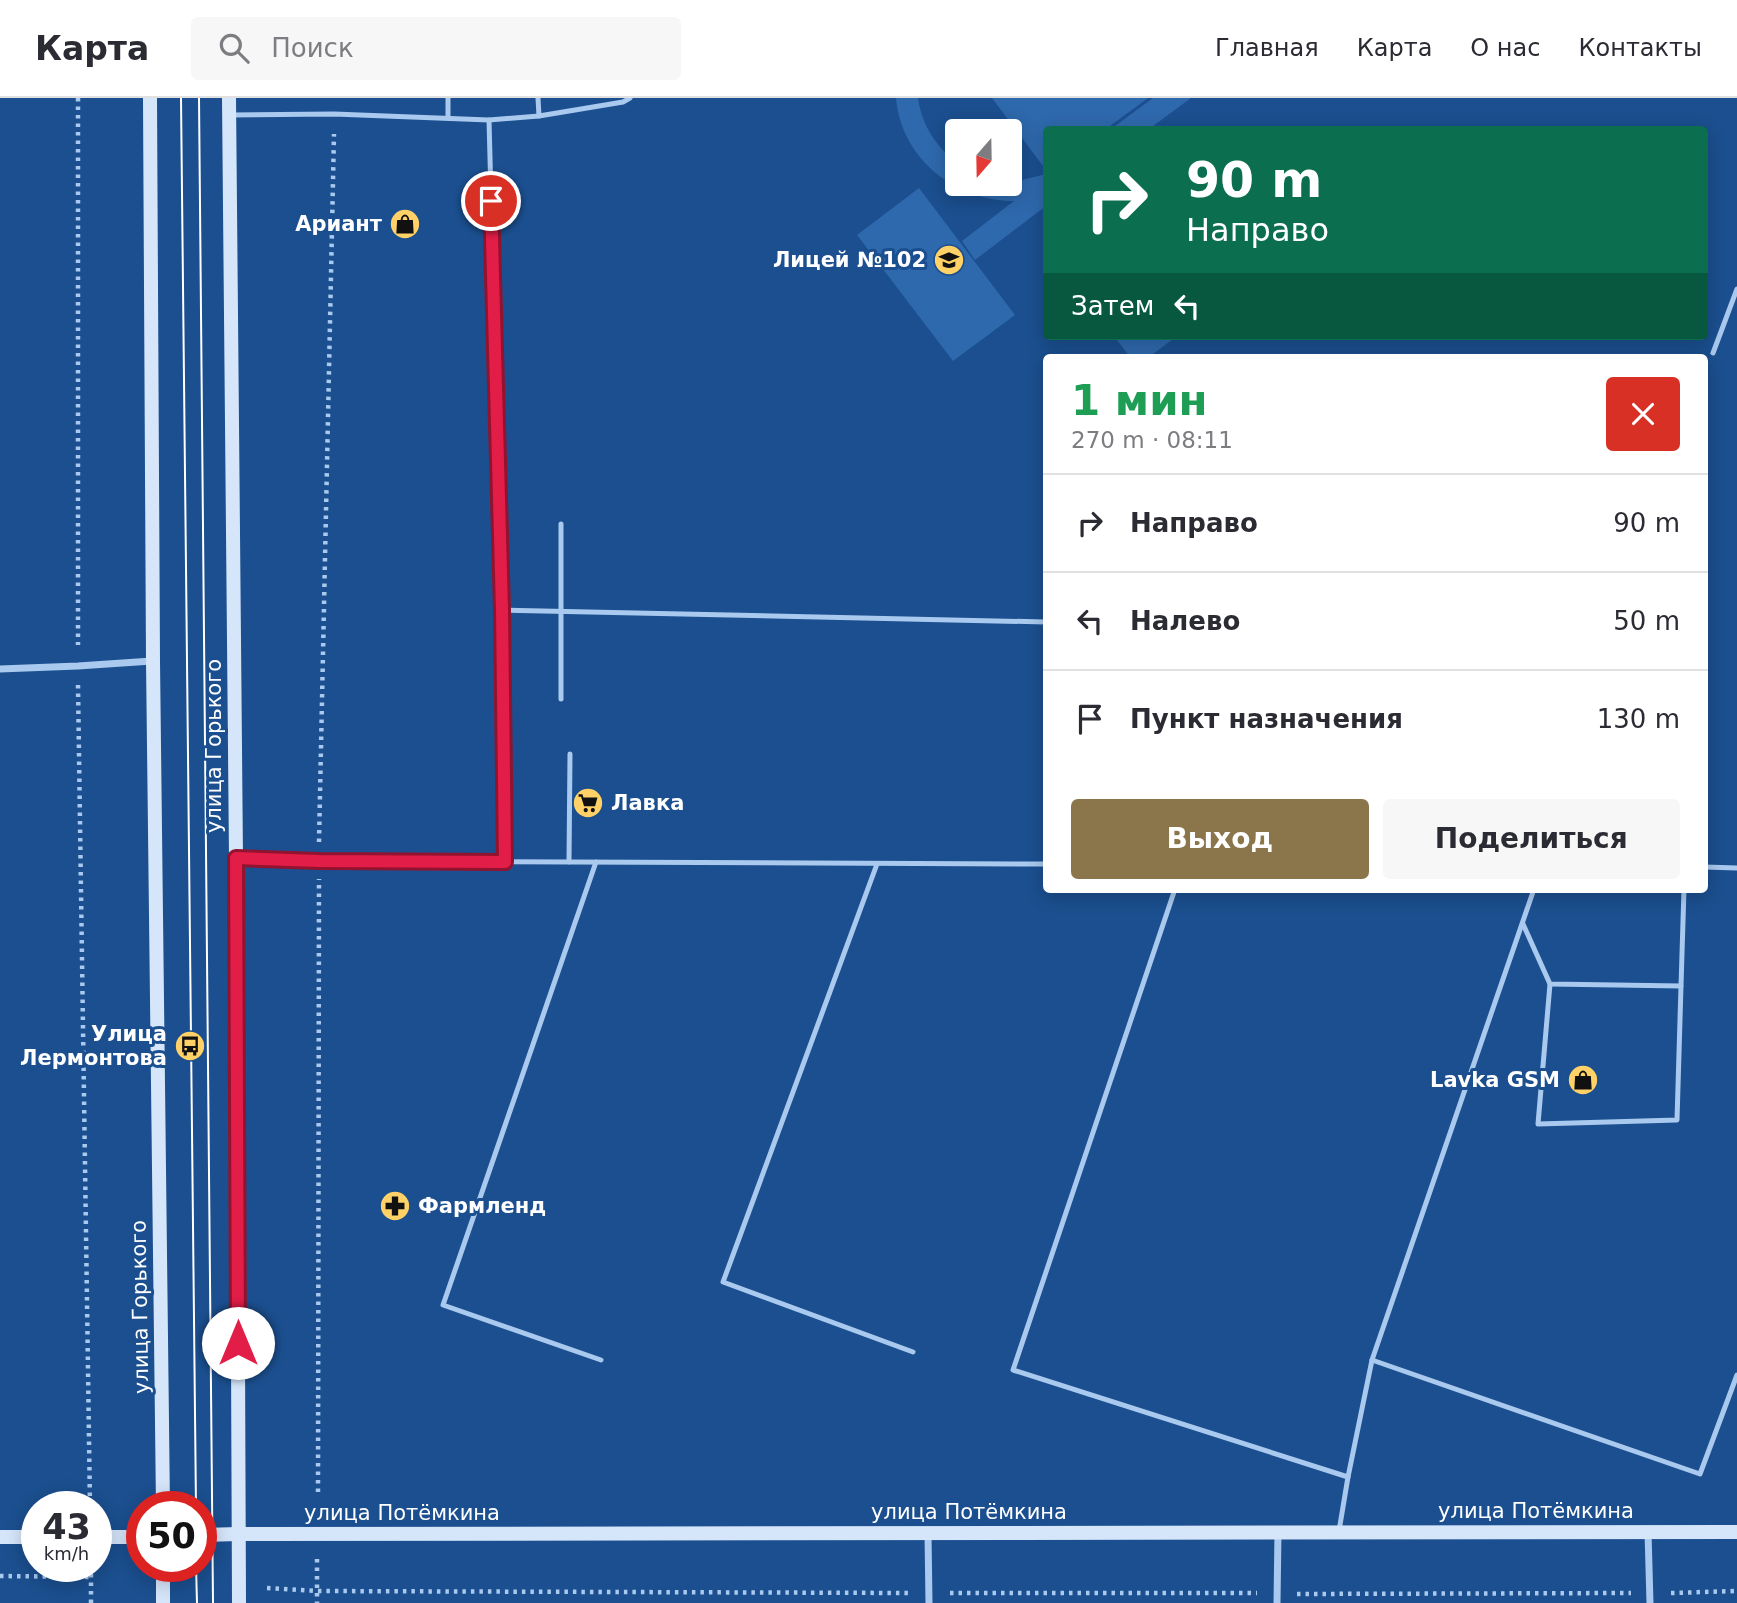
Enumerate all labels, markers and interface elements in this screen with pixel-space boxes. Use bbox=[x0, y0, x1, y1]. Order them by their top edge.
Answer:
search box bbox=[191, 17, 681, 80]
text: Карта bbox=[35, 29, 149, 68]
icon: search bbox=[215, 29, 253, 67]
text: Поиск bbox=[271, 33, 354, 63]
text: Главная bbox=[1215, 34, 1319, 62]
text: Карта bbox=[1357, 34, 1432, 62]
text: О нас bbox=[1470, 34, 1540, 62]
text: Контакты bbox=[1578, 34, 1702, 62]
north arrow bbox=[945, 119, 1022, 196]
map controls bbox=[945, 119, 1022, 196]
text: 90 m bbox=[1186, 152, 1322, 209]
icon: right bbox=[1071, 154, 1162, 245]
pin bbox=[461, 171, 521, 231]
icon: arrive bbox=[472, 182, 510, 220]
shop icon: Ариант bbox=[388, 207, 422, 241]
text: Направо bbox=[1186, 211, 1329, 249]
place label: Ариант bbox=[295, 212, 383, 236]
school or university icon: Лицей №102 bbox=[932, 243, 966, 277]
place label: Лицей №102 bbox=[773, 248, 926, 272]
icon: left bbox=[1168, 287, 1206, 325]
text: Затем bbox=[1071, 291, 1154, 321]
text: 1 мин bbox=[1071, 376, 1208, 425]
button: close bbox=[1606, 377, 1680, 451]
text: 270 m · 08:11 bbox=[1071, 427, 1233, 453]
icon: right bbox=[1071, 504, 1109, 542]
text: Направо bbox=[1130, 508, 1258, 538]
text: 90 m bbox=[1613, 508, 1680, 538]
icon: left bbox=[1071, 602, 1109, 640]
text: Налево bbox=[1130, 606, 1240, 636]
text: 50 m bbox=[1613, 606, 1680, 636]
street label: улица Горького bbox=[202, 659, 226, 833]
icon: arrive bbox=[1071, 700, 1109, 738]
text: Пункт назначения bbox=[1130, 704, 1403, 734]
text: 130 m bbox=[1597, 704, 1680, 734]
supermarket icon: Лавка bbox=[571, 786, 605, 820]
place label: Лавка bbox=[611, 791, 684, 815]
button: Выход bbox=[1071, 799, 1369, 879]
button: Поделиться bbox=[1383, 799, 1680, 879]
place label: Улица Лермонтова bbox=[20, 1022, 167, 1070]
bus stop icon: Улица Лермонтова bbox=[173, 1029, 207, 1063]
shop icon: Lavka GSM bbox=[1566, 1063, 1600, 1097]
place label: Lavka GSM bbox=[1430, 1068, 1560, 1092]
pharmacy icon: Фармленд bbox=[378, 1189, 412, 1223]
place label: Фармленд bbox=[418, 1194, 546, 1218]
street label: улица Горького bbox=[126, 1220, 154, 1394]
position arrow bbox=[201, 1306, 275, 1380]
speed limit sign: 50 bbox=[126, 1491, 217, 1582]
street label: улица Потёмкина bbox=[1438, 1499, 1634, 1523]
street label: улица Потёмкина bbox=[871, 1500, 1067, 1524]
street label: улица Потёмкина bbox=[304, 1501, 500, 1525]
text: 43 bbox=[42, 1507, 91, 1547]
text: km/h bbox=[44, 1543, 89, 1564]

